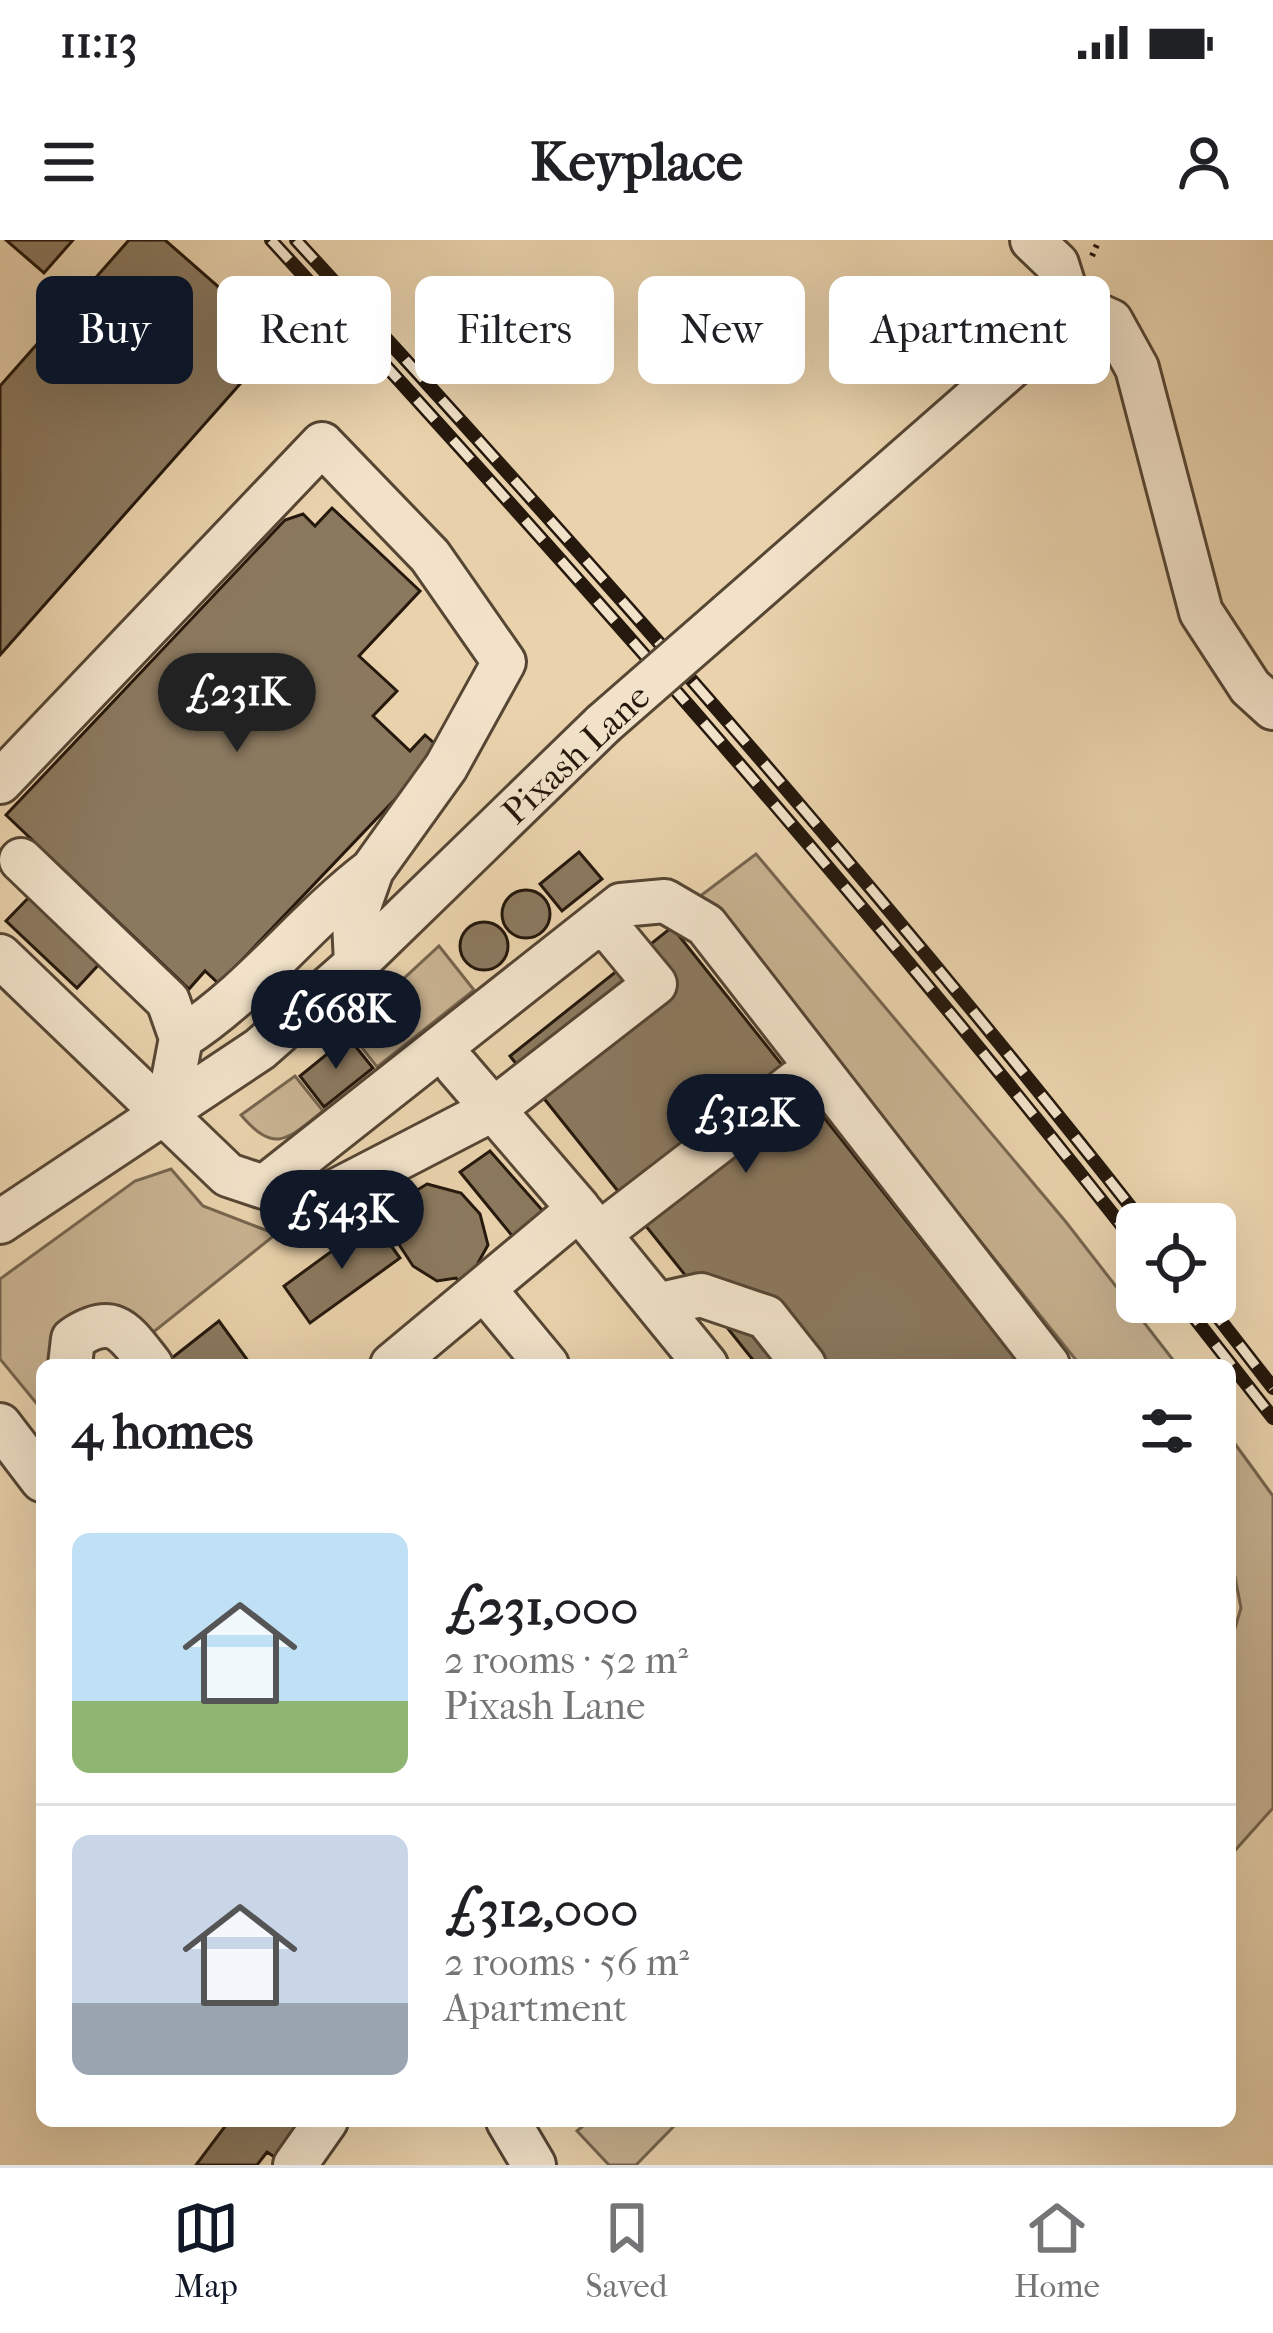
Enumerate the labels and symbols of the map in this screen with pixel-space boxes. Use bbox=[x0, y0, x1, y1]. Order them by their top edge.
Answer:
pin: £231K bbox=[153, 653, 321, 755]
street label: Pixash Lane bbox=[494, 675, 658, 833]
pin: £668K bbox=[252, 970, 420, 1072]
pin: £312K bbox=[662, 1074, 830, 1176]
pin: £543K bbox=[258, 1170, 426, 1272]

